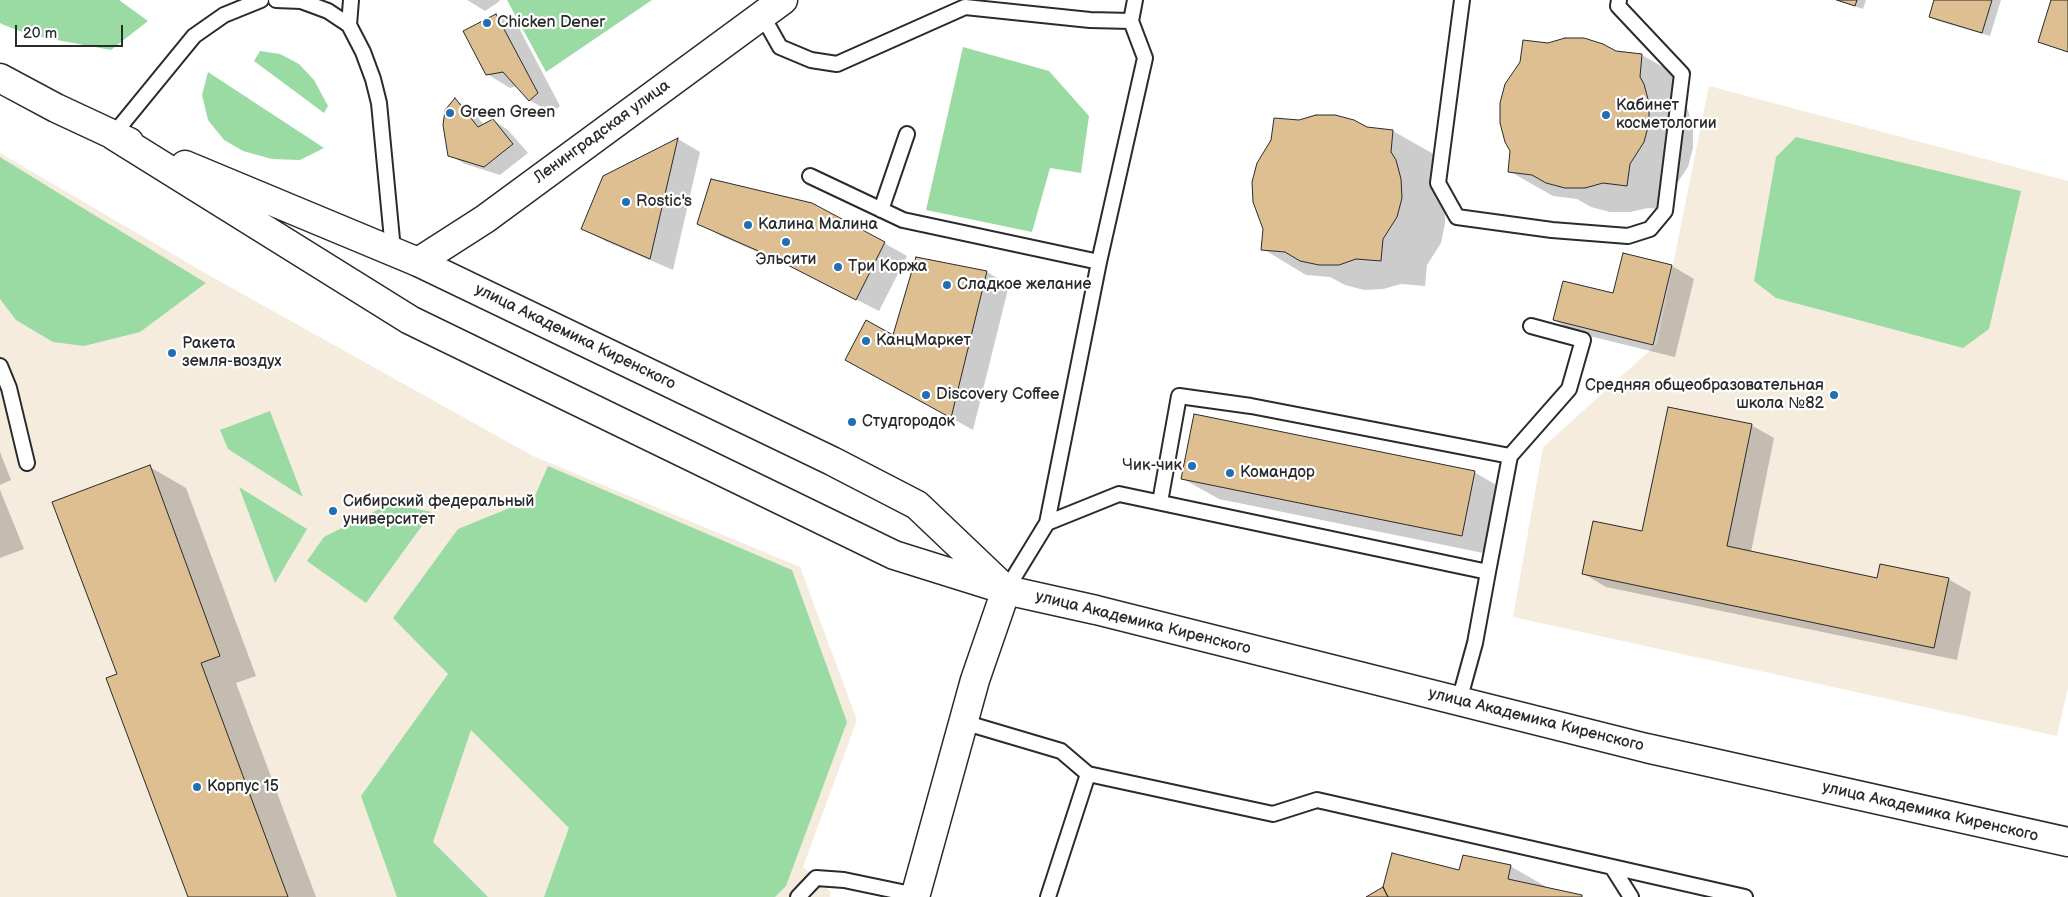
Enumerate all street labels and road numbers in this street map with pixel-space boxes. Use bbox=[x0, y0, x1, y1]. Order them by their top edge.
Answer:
street label: Ленинградская улица bbox=[530, 76, 674, 188]
street label: улица Академика Киренского bbox=[471, 280, 679, 394]
street label: улица Академика Киренского bbox=[1033, 587, 1253, 659]
street label: улица Академика Киренского bbox=[1426, 684, 1646, 756]
street label: улица Академика Киренского bbox=[1820, 778, 2040, 846]

